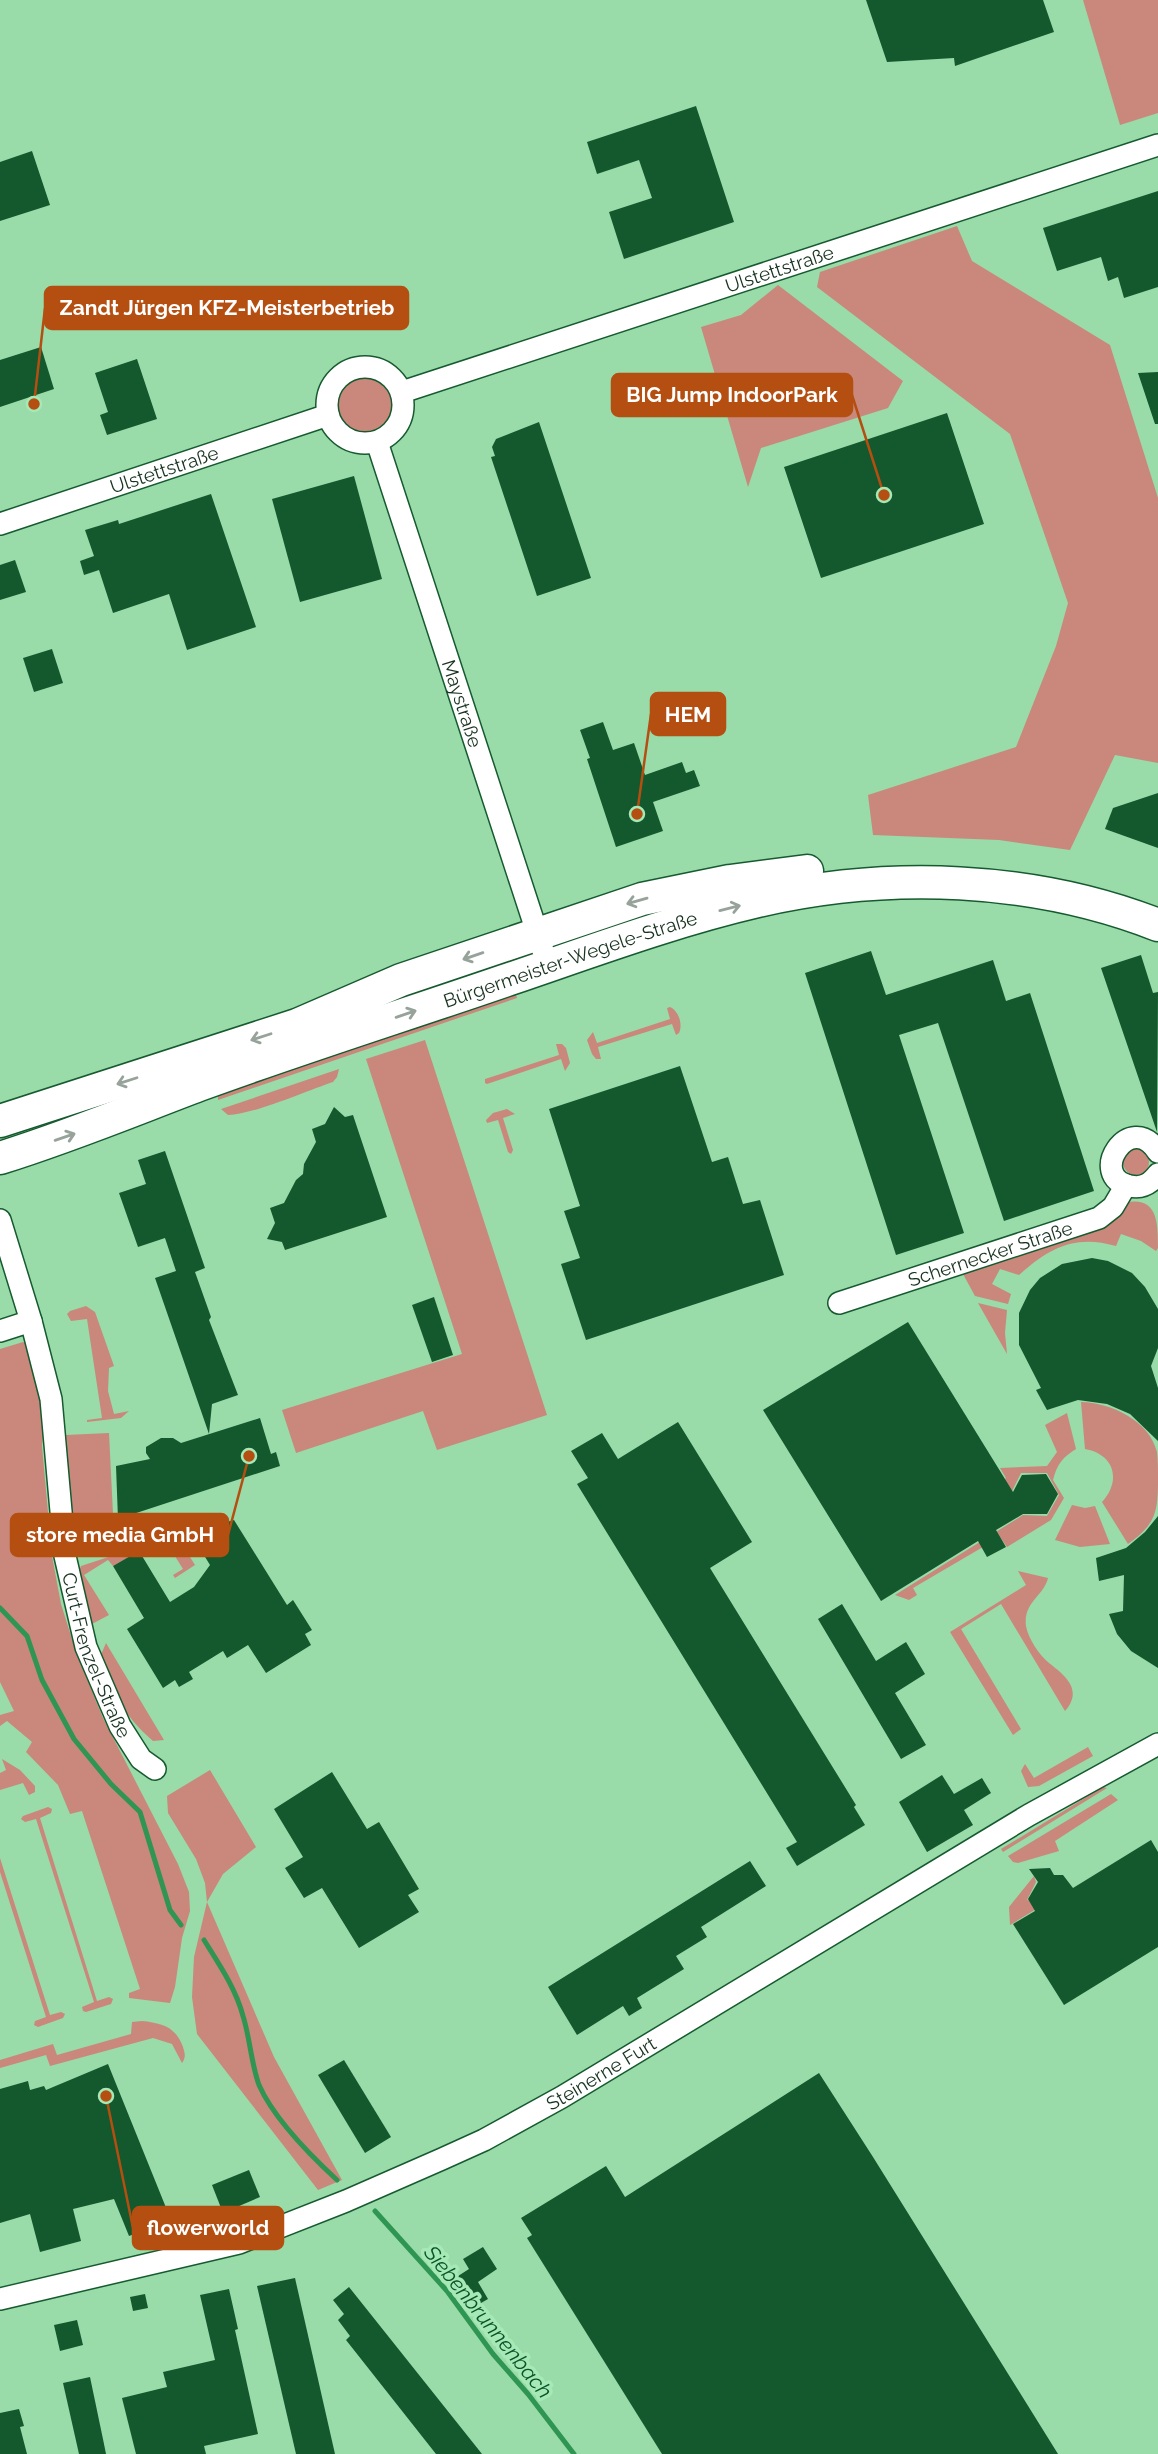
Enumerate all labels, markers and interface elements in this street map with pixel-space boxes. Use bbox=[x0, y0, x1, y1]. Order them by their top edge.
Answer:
street label: Ulstettstraße bbox=[722, 241, 836, 297]
callout: Zandt Jürgen KFZ-Meisterbetrieb bbox=[45, 287, 408, 329]
text: Zandt Jürgen KFZ-Meisterbetrieb bbox=[60, 295, 394, 320]
callout: BIG Jump IndoorPark bbox=[612, 374, 852, 416]
text: BIG Jump IndoorPark bbox=[626, 382, 838, 407]
street label: Ulstettstraße bbox=[107, 441, 221, 498]
street label: Maystraße bbox=[438, 657, 487, 750]
callout: HEM bbox=[651, 693, 725, 735]
text: HEM bbox=[665, 702, 711, 727]
one-way arrow bbox=[626, 895, 648, 908]
one-way arrow bbox=[718, 901, 741, 914]
street label: Bürgermeister-Wegele-Straße bbox=[440, 907, 700, 1012]
one-way arrow bbox=[463, 951, 485, 963]
one-way arrow bbox=[395, 1007, 417, 1019]
one-way arrow bbox=[251, 1032, 273, 1044]
one-way arrow bbox=[116, 1076, 138, 1088]
one-way arrow bbox=[53, 1130, 75, 1142]
street label: Schernecker Straße bbox=[905, 1216, 1075, 1291]
callout: store media GmbH bbox=[11, 1514, 228, 1556]
text: store media GmbH bbox=[26, 1522, 214, 1547]
street label: Curt-Frenzel-Straße bbox=[58, 1570, 136, 1742]
street label: Steinerne Furt bbox=[542, 2032, 660, 2114]
callout: flowerworld bbox=[133, 2207, 283, 2249]
text: flowerworld bbox=[147, 2215, 269, 2240]
water label: Siebenbrunnenbach bbox=[419, 2240, 558, 2403]

